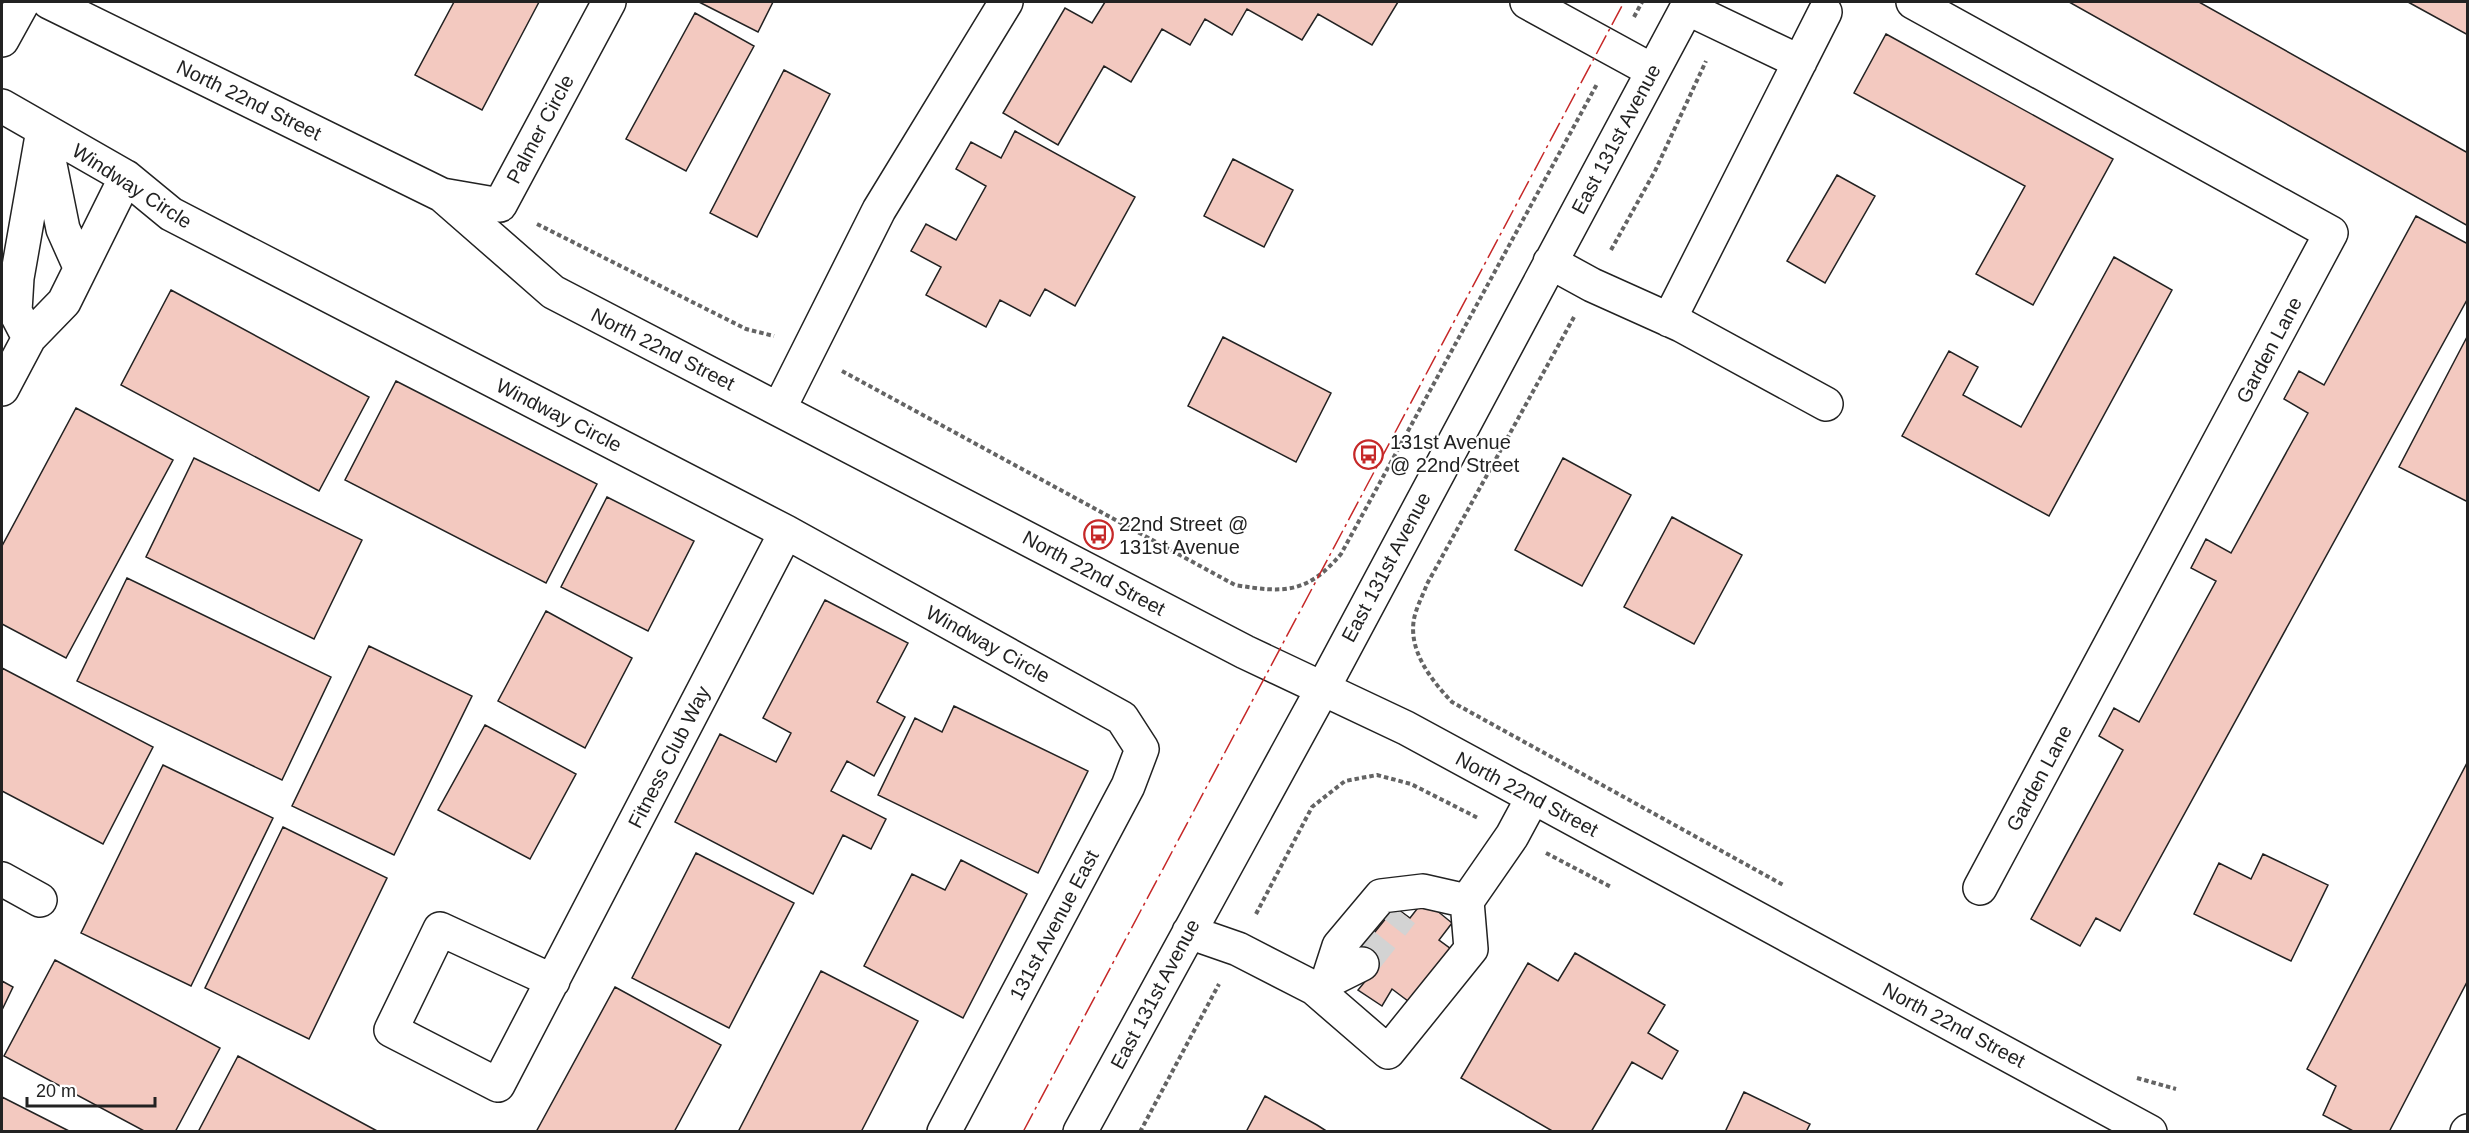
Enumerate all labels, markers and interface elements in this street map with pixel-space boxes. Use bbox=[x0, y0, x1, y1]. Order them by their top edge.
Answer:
street label: North 22nd Street bbox=[173, 56, 325, 145]
street label: East 131st Avenue bbox=[1567, 60, 1665, 218]
street label: Palmer Circle bbox=[502, 71, 578, 187]
street label: Windway Circle bbox=[68, 139, 196, 233]
street label: Garden Lane bbox=[2232, 293, 2306, 407]
street label: North 22nd Street bbox=[588, 303, 739, 395]
street label: Windway Circle bbox=[493, 374, 625, 456]
place label: 131st Avenue @ 22nd Street bbox=[1390, 431, 1520, 476]
bus stop icon: 131st Avenue @ 22nd Street bbox=[1353, 438, 1385, 470]
street label: East 131st Avenue bbox=[1337, 488, 1435, 646]
place label: 22nd Street @ 131st Avenue bbox=[1119, 513, 1248, 558]
bus stop icon: 22nd Street @ 131st Avenue bbox=[1082, 519, 1114, 551]
street label: North 22nd Street bbox=[1019, 526, 1169, 620]
street label: Windway Circle bbox=[922, 601, 1054, 687]
street label: Fitness Club Way bbox=[624, 683, 714, 831]
street label: Garden Lane bbox=[2002, 721, 2076, 835]
street label: North 22nd Street bbox=[1452, 747, 1602, 841]
street label: 131st Avenue East bbox=[1005, 846, 1103, 1004]
street label: East 131st Avenue bbox=[1106, 915, 1204, 1073]
street label: North 22nd Street bbox=[1879, 978, 2029, 1072]
scale bar bbox=[27, 1070, 154, 1108]
text: 20 m bbox=[36, 1081, 76, 1101]

